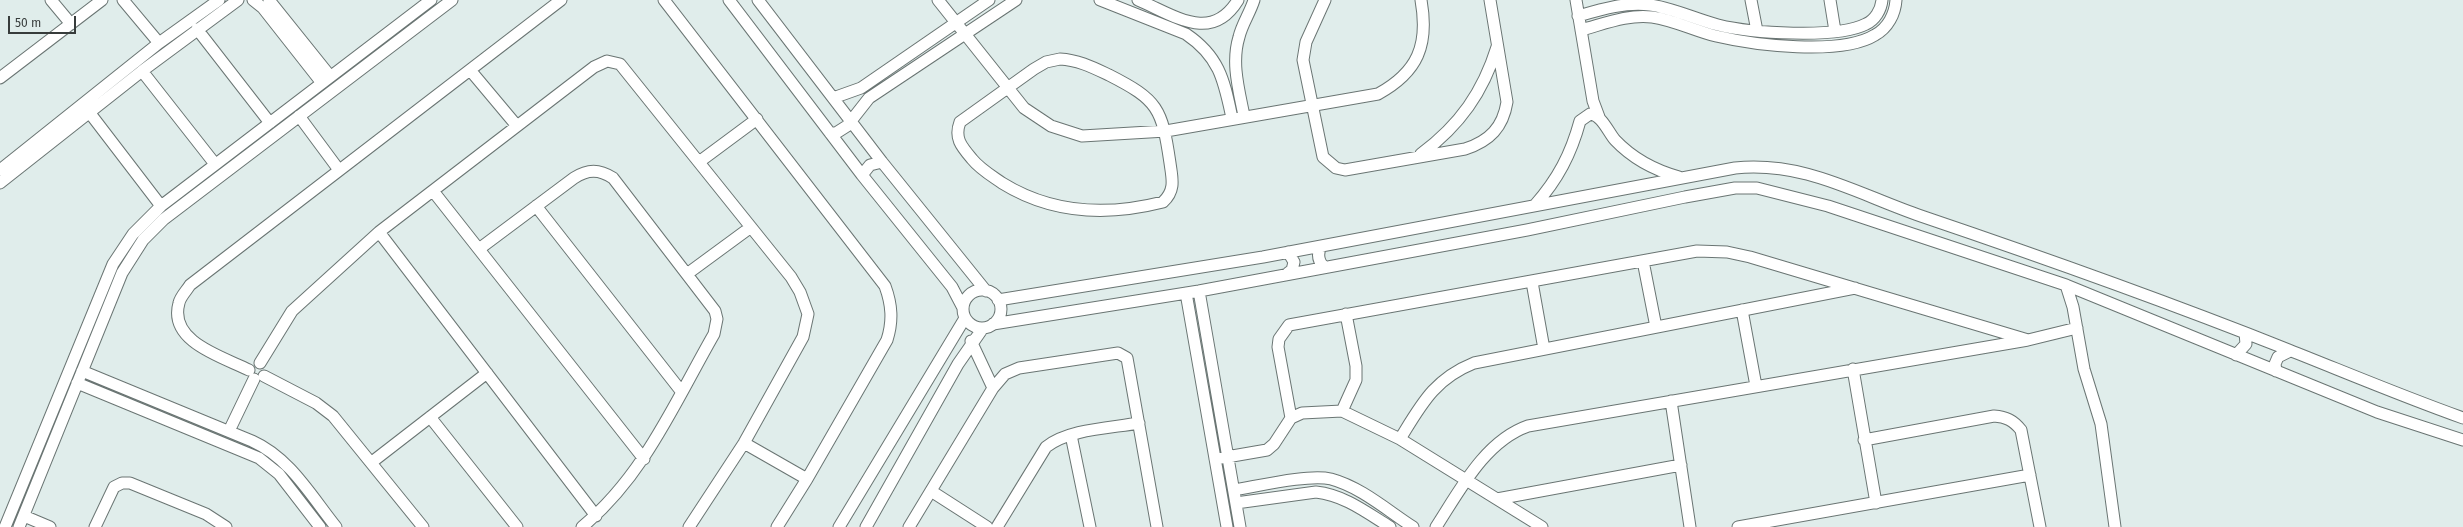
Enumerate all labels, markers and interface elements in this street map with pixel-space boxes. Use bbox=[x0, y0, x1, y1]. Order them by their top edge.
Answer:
scale bar bbox=[10, 8, 78, 34]
text: 50 m bbox=[15, 16, 41, 30]

